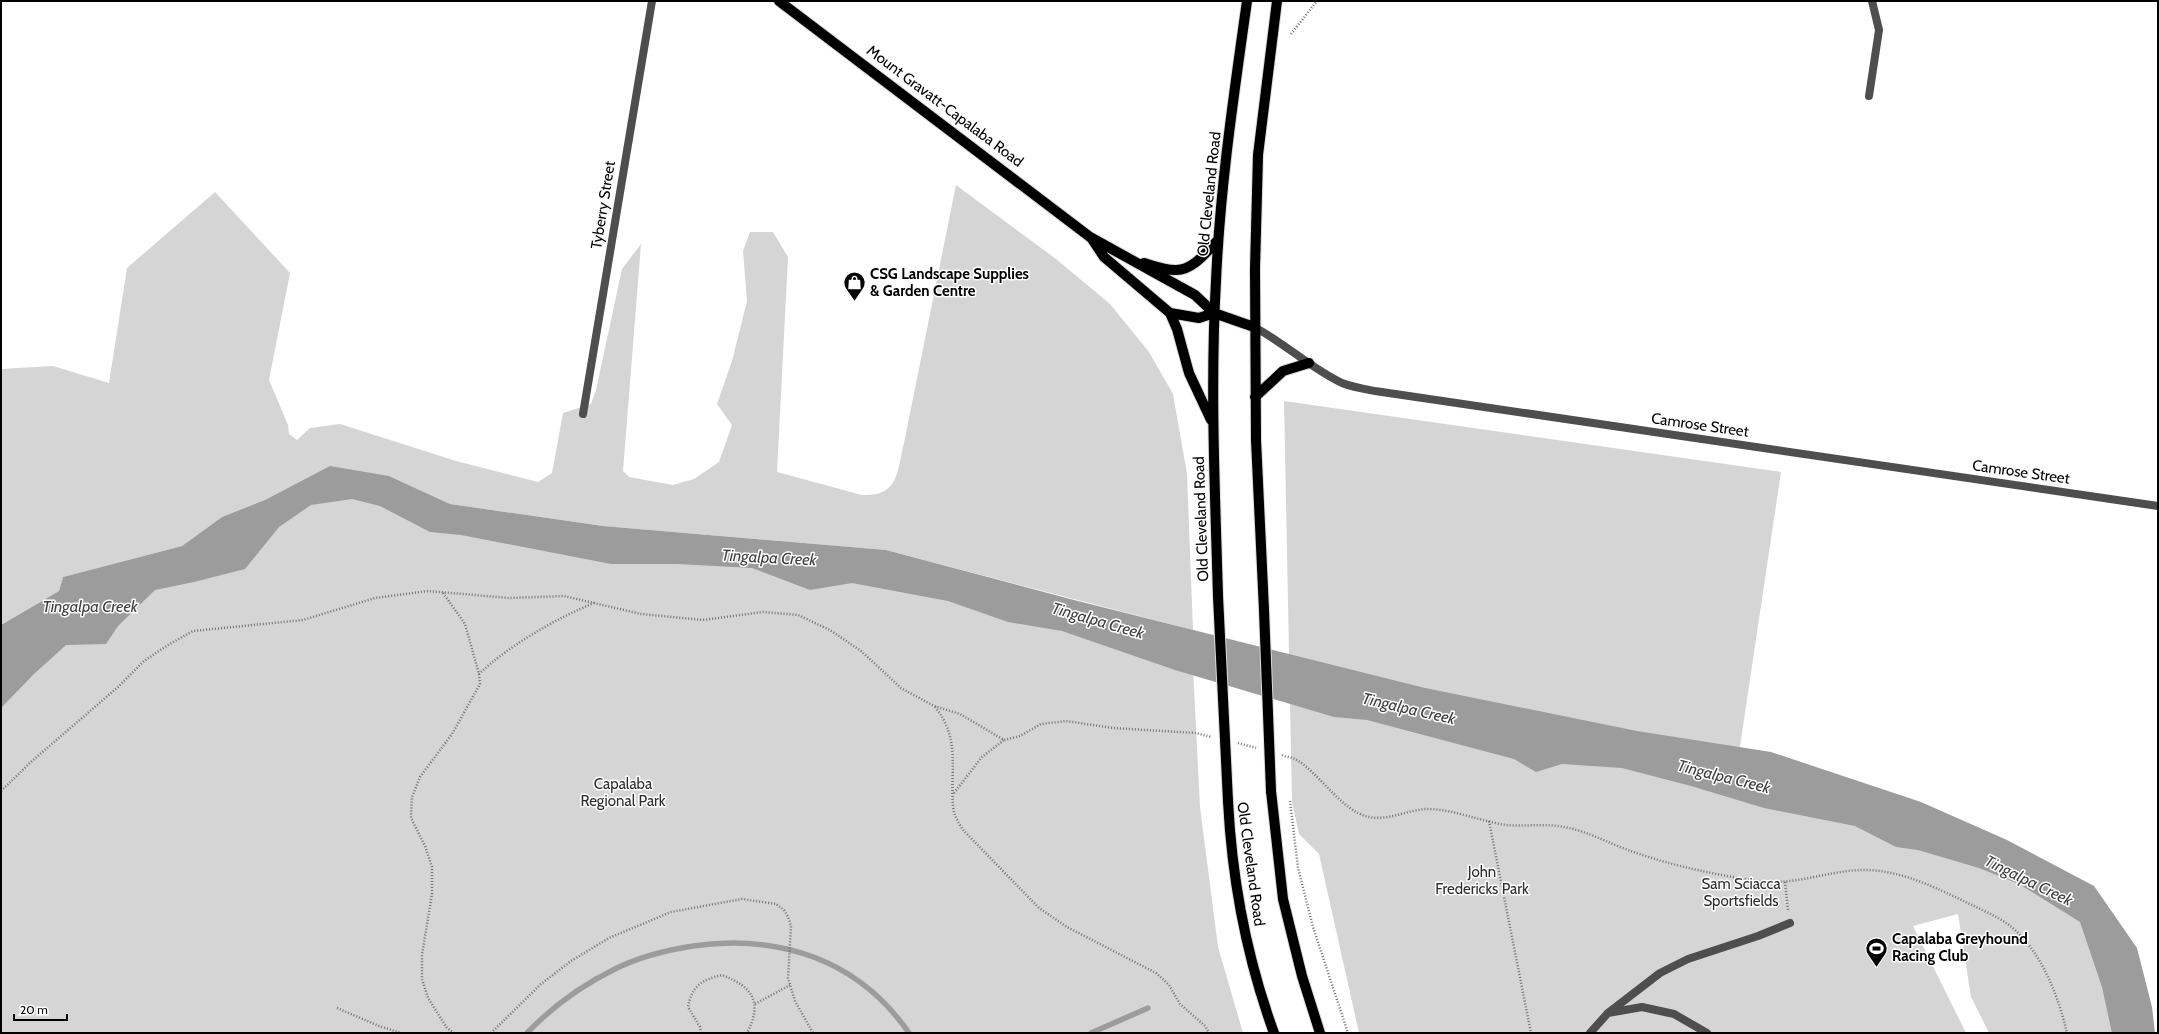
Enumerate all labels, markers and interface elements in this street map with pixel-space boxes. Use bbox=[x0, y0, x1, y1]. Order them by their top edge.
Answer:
street label: Mount Gravatt-Capalaba Road bbox=[863, 41, 1027, 171]
street label: Old Cleveland Road bbox=[1194, 131, 1224, 257]
street label: Tyberry Street bbox=[587, 160, 619, 250]
place label: CSG Landscape Supplies & Garden Centre bbox=[870, 265, 1029, 300]
shop icon: CSG Landscape Supplies & Garden Centre bbox=[842, 270, 868, 303]
street label: Camrose Street bbox=[1650, 409, 1750, 441]
street label: Old Cleveland Road bbox=[1190, 456, 1212, 582]
street label: Camrose Street bbox=[1971, 456, 2071, 488]
water label: Tingalpa Creek bbox=[721, 546, 818, 570]
water label: Tingalpa Creek bbox=[42, 597, 139, 616]
water label: Tingalpa Creek bbox=[1050, 598, 1147, 643]
water label: Tingalpa Creek bbox=[1360, 689, 1458, 729]
water label: Tingalpa Creek bbox=[1675, 756, 1773, 797]
park label: Capalaba Regional Park bbox=[580, 775, 666, 810]
street label: Old Cleveland Road bbox=[1233, 801, 1269, 927]
water label: Tingalpa Creek bbox=[1982, 851, 2077, 910]
park label: John Fredericks Park bbox=[1435, 863, 1529, 898]
park label: Sam Sciacca Sportsfields bbox=[1701, 875, 1781, 910]
place label: Capalaba Greyhound Racing Club bbox=[1892, 930, 2028, 965]
sports icon: Capalaba Greyhound Racing Club bbox=[1864, 935, 1890, 968]
scale bar bbox=[14, 996, 67, 1022]
text: 20 m bbox=[20, 1002, 48, 1017]

